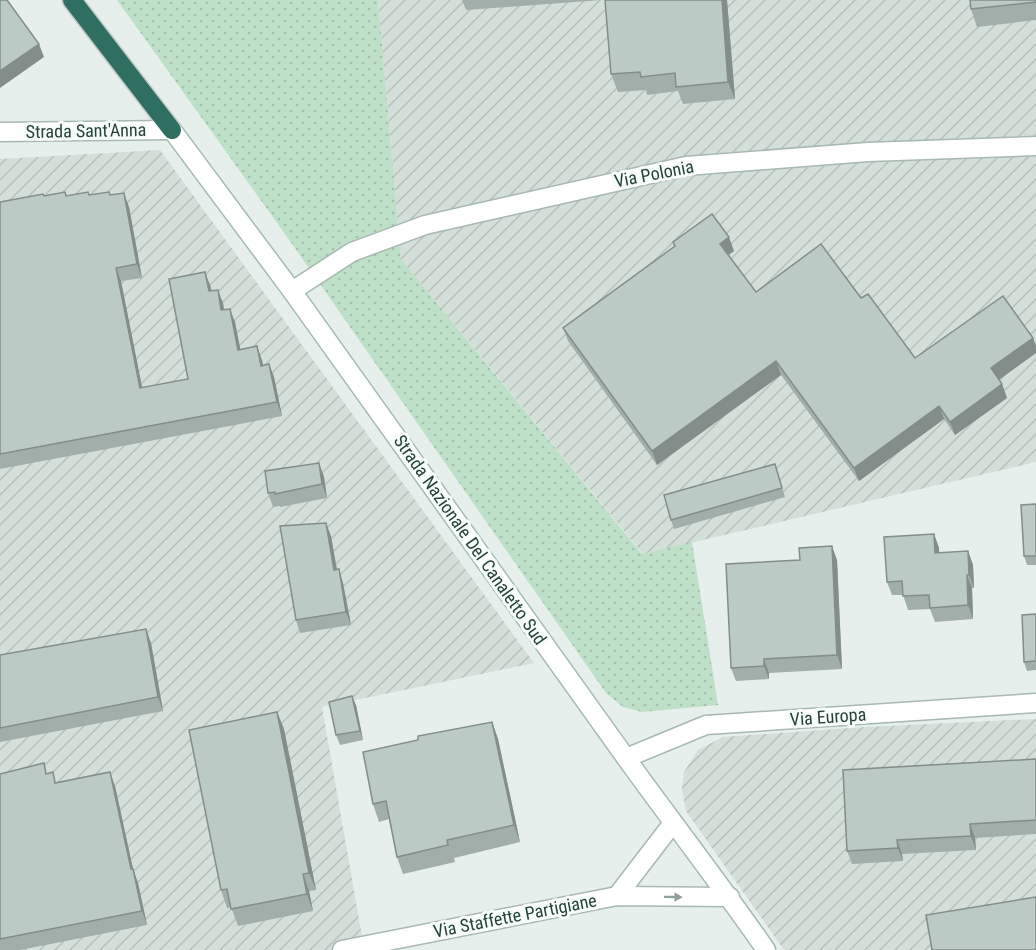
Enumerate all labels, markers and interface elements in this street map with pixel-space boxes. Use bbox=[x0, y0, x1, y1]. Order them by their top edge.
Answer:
street label: Strada Sant'Anna bbox=[25, 119, 146, 142]
street label: Via Polonia bbox=[612, 156, 695, 191]
street label: Strada Nazionale Del Canaletto Sud bbox=[390, 431, 551, 649]
street label: Via Europa bbox=[789, 703, 867, 730]
street label: Via Staffette Partigiane bbox=[432, 889, 598, 942]
one-way arrow bbox=[664, 892, 683, 902]

